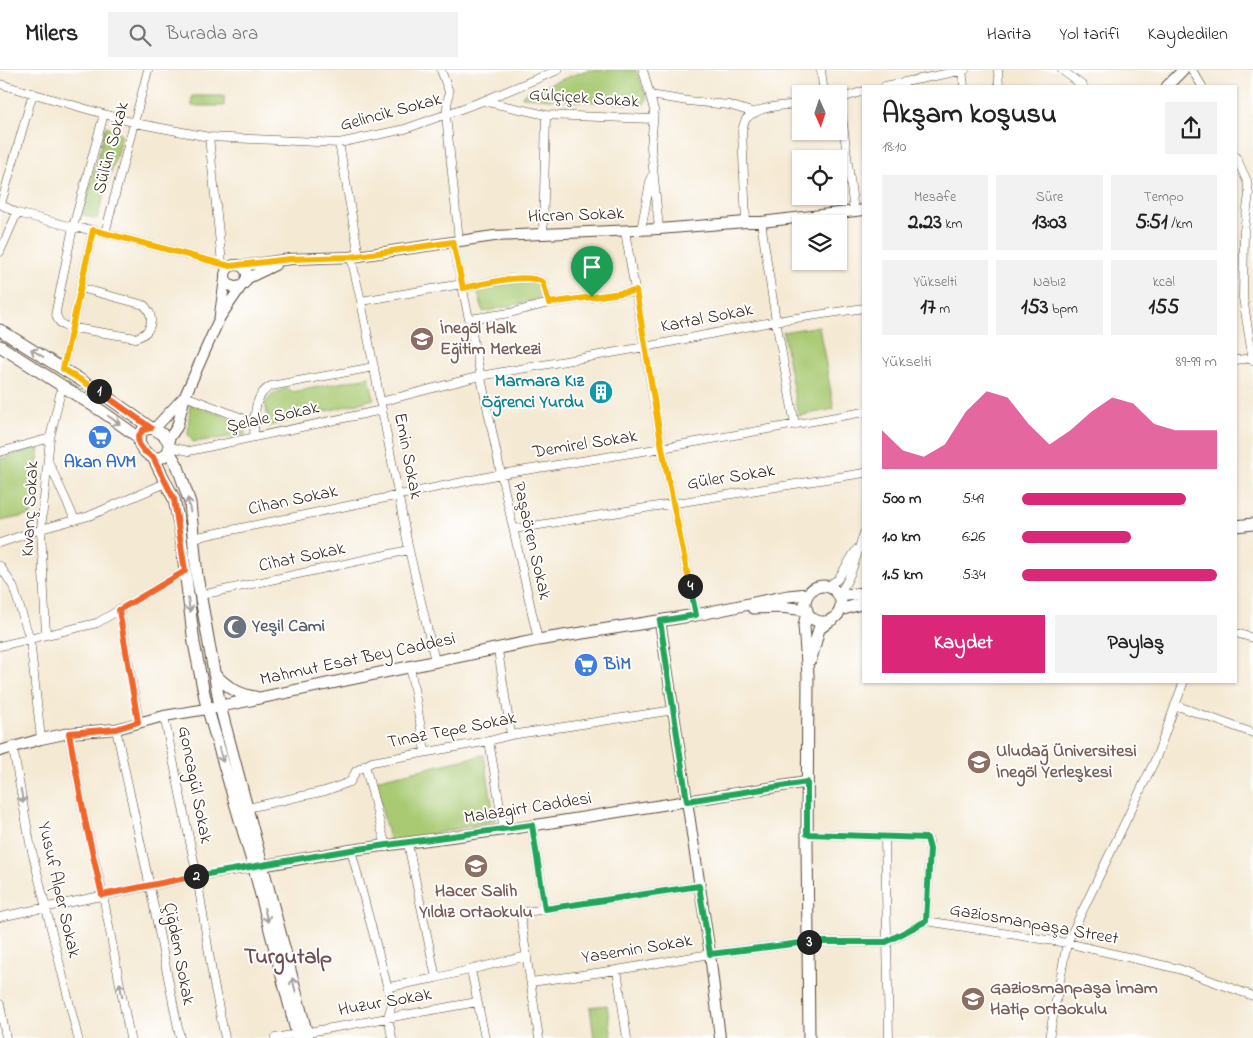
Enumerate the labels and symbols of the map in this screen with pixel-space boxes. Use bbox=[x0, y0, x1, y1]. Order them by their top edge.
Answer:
street label: Gülçiçek Sokak bbox=[528, 82, 640, 116]
north arrow bbox=[792, 85, 848, 140]
street label: Gelincik Sokak bbox=[337, 87, 445, 139]
street label: Sülün Sokak bbox=[87, 99, 137, 197]
street label: Hicran Sokak bbox=[527, 201, 625, 231]
pin bbox=[571, 246, 613, 297]
street label: Kartal Sokak bbox=[659, 297, 755, 341]
place label: İnegöl Halk Eğitim Merkezi bbox=[440, 316, 541, 364]
school or university icon: İnegöl Halk Eğitim Merkezi bbox=[409, 326, 435, 352]
one-way arrow bbox=[31, 348, 45, 358]
place label: Marmara Kız Öğrenci Yurdu bbox=[481, 369, 584, 417]
pin: 1 bbox=[86, 378, 112, 404]
building icon: Marmara Kız Öğrenci Yurdu bbox=[588, 379, 614, 405]
street label: Şelale Sokak bbox=[224, 396, 322, 440]
street label: Emin Sokak bbox=[386, 411, 428, 501]
one-way arrow bbox=[107, 415, 121, 425]
supermarket icon: Akan AVM bbox=[87, 424, 113, 450]
street label: Demirel Sokak bbox=[530, 424, 639, 466]
place label: Akan AVM bbox=[64, 450, 136, 476]
street label: Güler Sokak bbox=[685, 458, 777, 498]
street label: Kıvanç Sokak bbox=[16, 460, 46, 558]
street label: Cihan Sokak bbox=[246, 479, 340, 523]
street label: Paşaören Sokak bbox=[505, 480, 557, 603]
one-way arrow bbox=[184, 497, 194, 513]
street label: Cihat Sokak bbox=[256, 536, 348, 580]
pin: 4 bbox=[678, 574, 702, 598]
one-way arrow bbox=[185, 596, 195, 612]
mosque icon: Yeşil Cami bbox=[222, 614, 248, 640]
place label: Yeşil Cami bbox=[251, 614, 325, 640]
street label: Mahmut Esat Bey Caddesi bbox=[258, 627, 458, 693]
supermarket icon: BİM bbox=[573, 652, 599, 678]
place label: BİM bbox=[603, 652, 631, 678]
street label: Tınaz Tepe Sokak bbox=[385, 706, 519, 756]
street label: Goncagül Sokak bbox=[169, 724, 218, 846]
place label: Uludağ Üniversitesi İnegöl Yerleşkesi bbox=[996, 739, 1137, 787]
one-way arrow bbox=[216, 747, 226, 763]
school or university icon: Uludağ Üniversitesi İnegöl Yerleşkesi bbox=[966, 749, 992, 775]
street label: Malazgirt Caddesi bbox=[462, 786, 594, 833]
one-way arrow bbox=[17, 788, 27, 804]
street label: Yusuf Alper Sokak bbox=[30, 820, 86, 961]
school or university icon: Hacer Salih Yıldız Ortaokulu bbox=[463, 853, 489, 879]
pin: 2 bbox=[184, 864, 208, 888]
place label: Hacer Salih Yıldız Ortaokulu bbox=[418, 879, 533, 926]
street label: Gaziosmanpaşa Street bbox=[947, 897, 1121, 953]
street label: Çiğdem Sokak bbox=[154, 901, 201, 1008]
one-way arrow bbox=[262, 906, 271, 922]
street label: Yasemin Sokak bbox=[580, 928, 694, 972]
pin: 3 bbox=[796, 930, 822, 954]
district label: Turgutalp bbox=[244, 942, 332, 975]
place label: Gaziosmanpaşa İmam Hatip Ortaokulu bbox=[990, 976, 1158, 1023]
one-way arrow bbox=[289, 978, 299, 994]
street label: Huzur Sokak bbox=[336, 982, 434, 1024]
one-way arrow bbox=[115, 983, 125, 999]
school or university icon: Gaziosmanpaşa İmam Hatip Ortaokulu bbox=[960, 986, 986, 1012]

